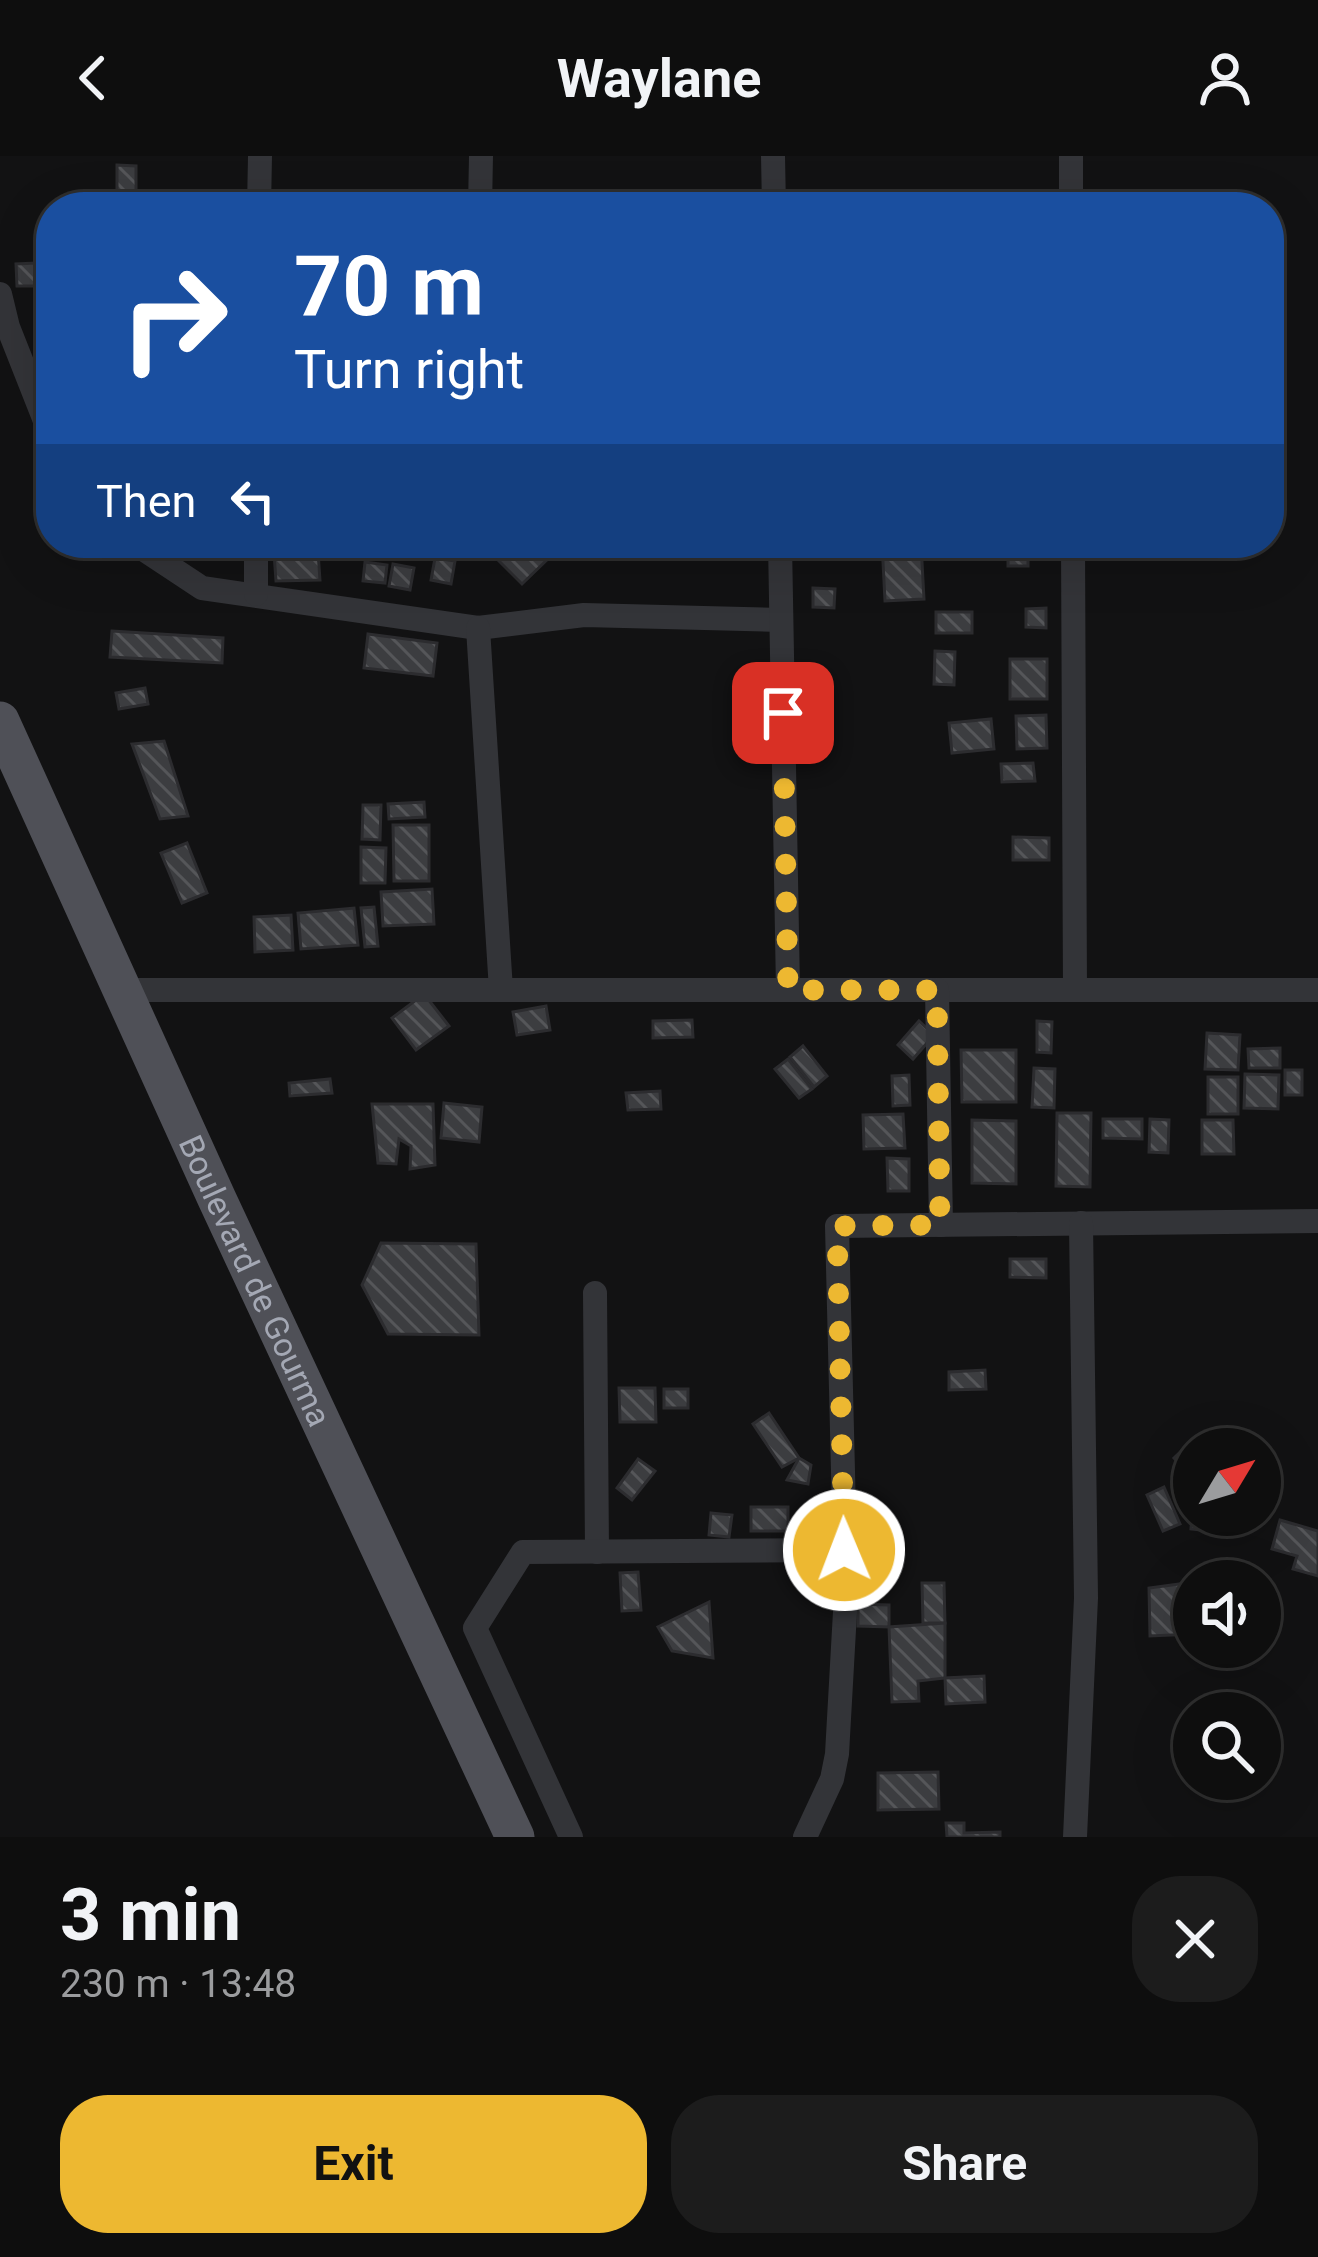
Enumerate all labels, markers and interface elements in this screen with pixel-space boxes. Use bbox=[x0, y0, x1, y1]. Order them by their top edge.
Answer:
icon: back bbox=[60, 45, 126, 111]
icon: person bbox=[1192, 45, 1258, 111]
text: Waylane bbox=[557, 47, 761, 110]
text: 70 m bbox=[294, 237, 484, 336]
icon: right bbox=[96, 240, 252, 396]
text: Turn right bbox=[294, 338, 524, 401]
icon: left bbox=[220, 468, 286, 534]
text: Then bbox=[96, 475, 196, 528]
pin bbox=[732, 662, 834, 764]
icon: arrive bbox=[750, 680, 816, 746]
street label: Boulevard de Gourma bbox=[171, 1129, 339, 1432]
north arrow bbox=[1173, 1428, 1281, 1536]
map controls bbox=[1173, 1428, 1281, 1800]
position arrow bbox=[781, 1487, 907, 1613]
button: sound bbox=[1173, 1560, 1281, 1668]
button: search bbox=[1173, 1692, 1281, 1800]
text: 3 min bbox=[60, 1873, 241, 1958]
button: close bbox=[1132, 1876, 1258, 2002]
text: 230 m · 13:48 bbox=[60, 1961, 296, 2007]
button: Exit bbox=[60, 2095, 647, 2233]
button: Share bbox=[671, 2095, 1258, 2233]

